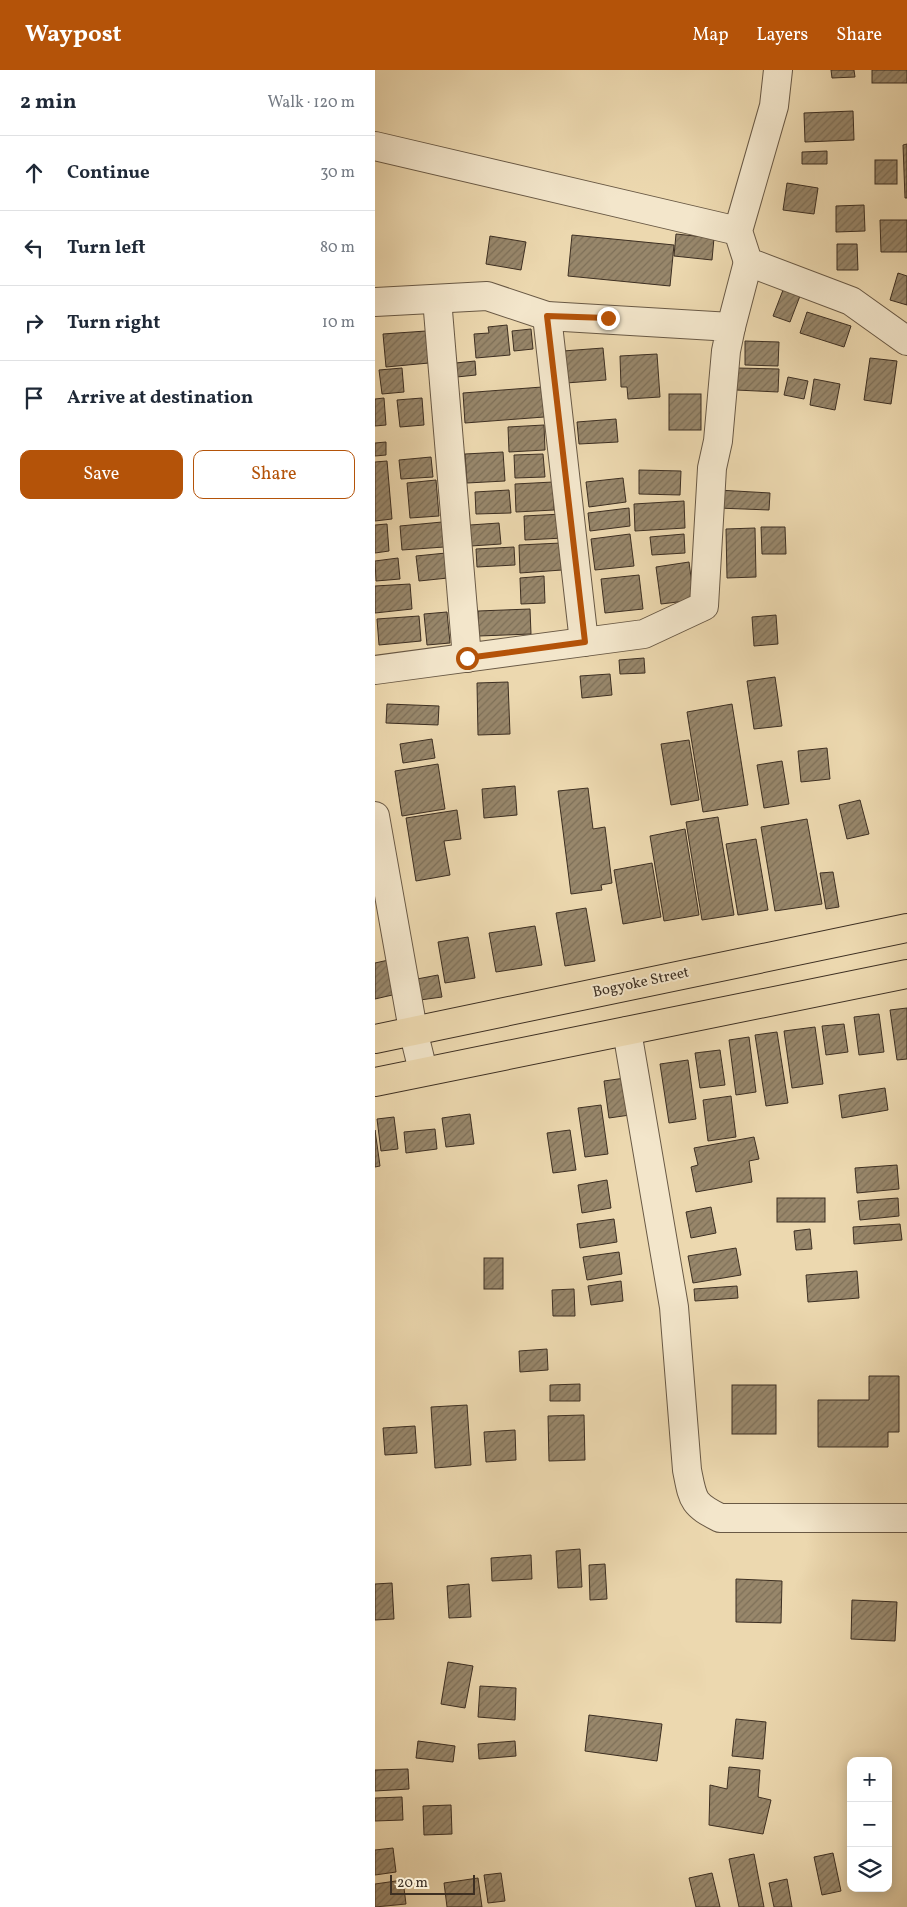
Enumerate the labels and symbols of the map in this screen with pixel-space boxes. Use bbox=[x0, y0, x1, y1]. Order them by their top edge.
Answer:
route end bbox=[597, 307, 620, 330]
route start bbox=[456, 647, 479, 670]
street label: Bogyoke Street bbox=[591, 963, 691, 1003]
scale bar bbox=[390, 1872, 475, 1895]

